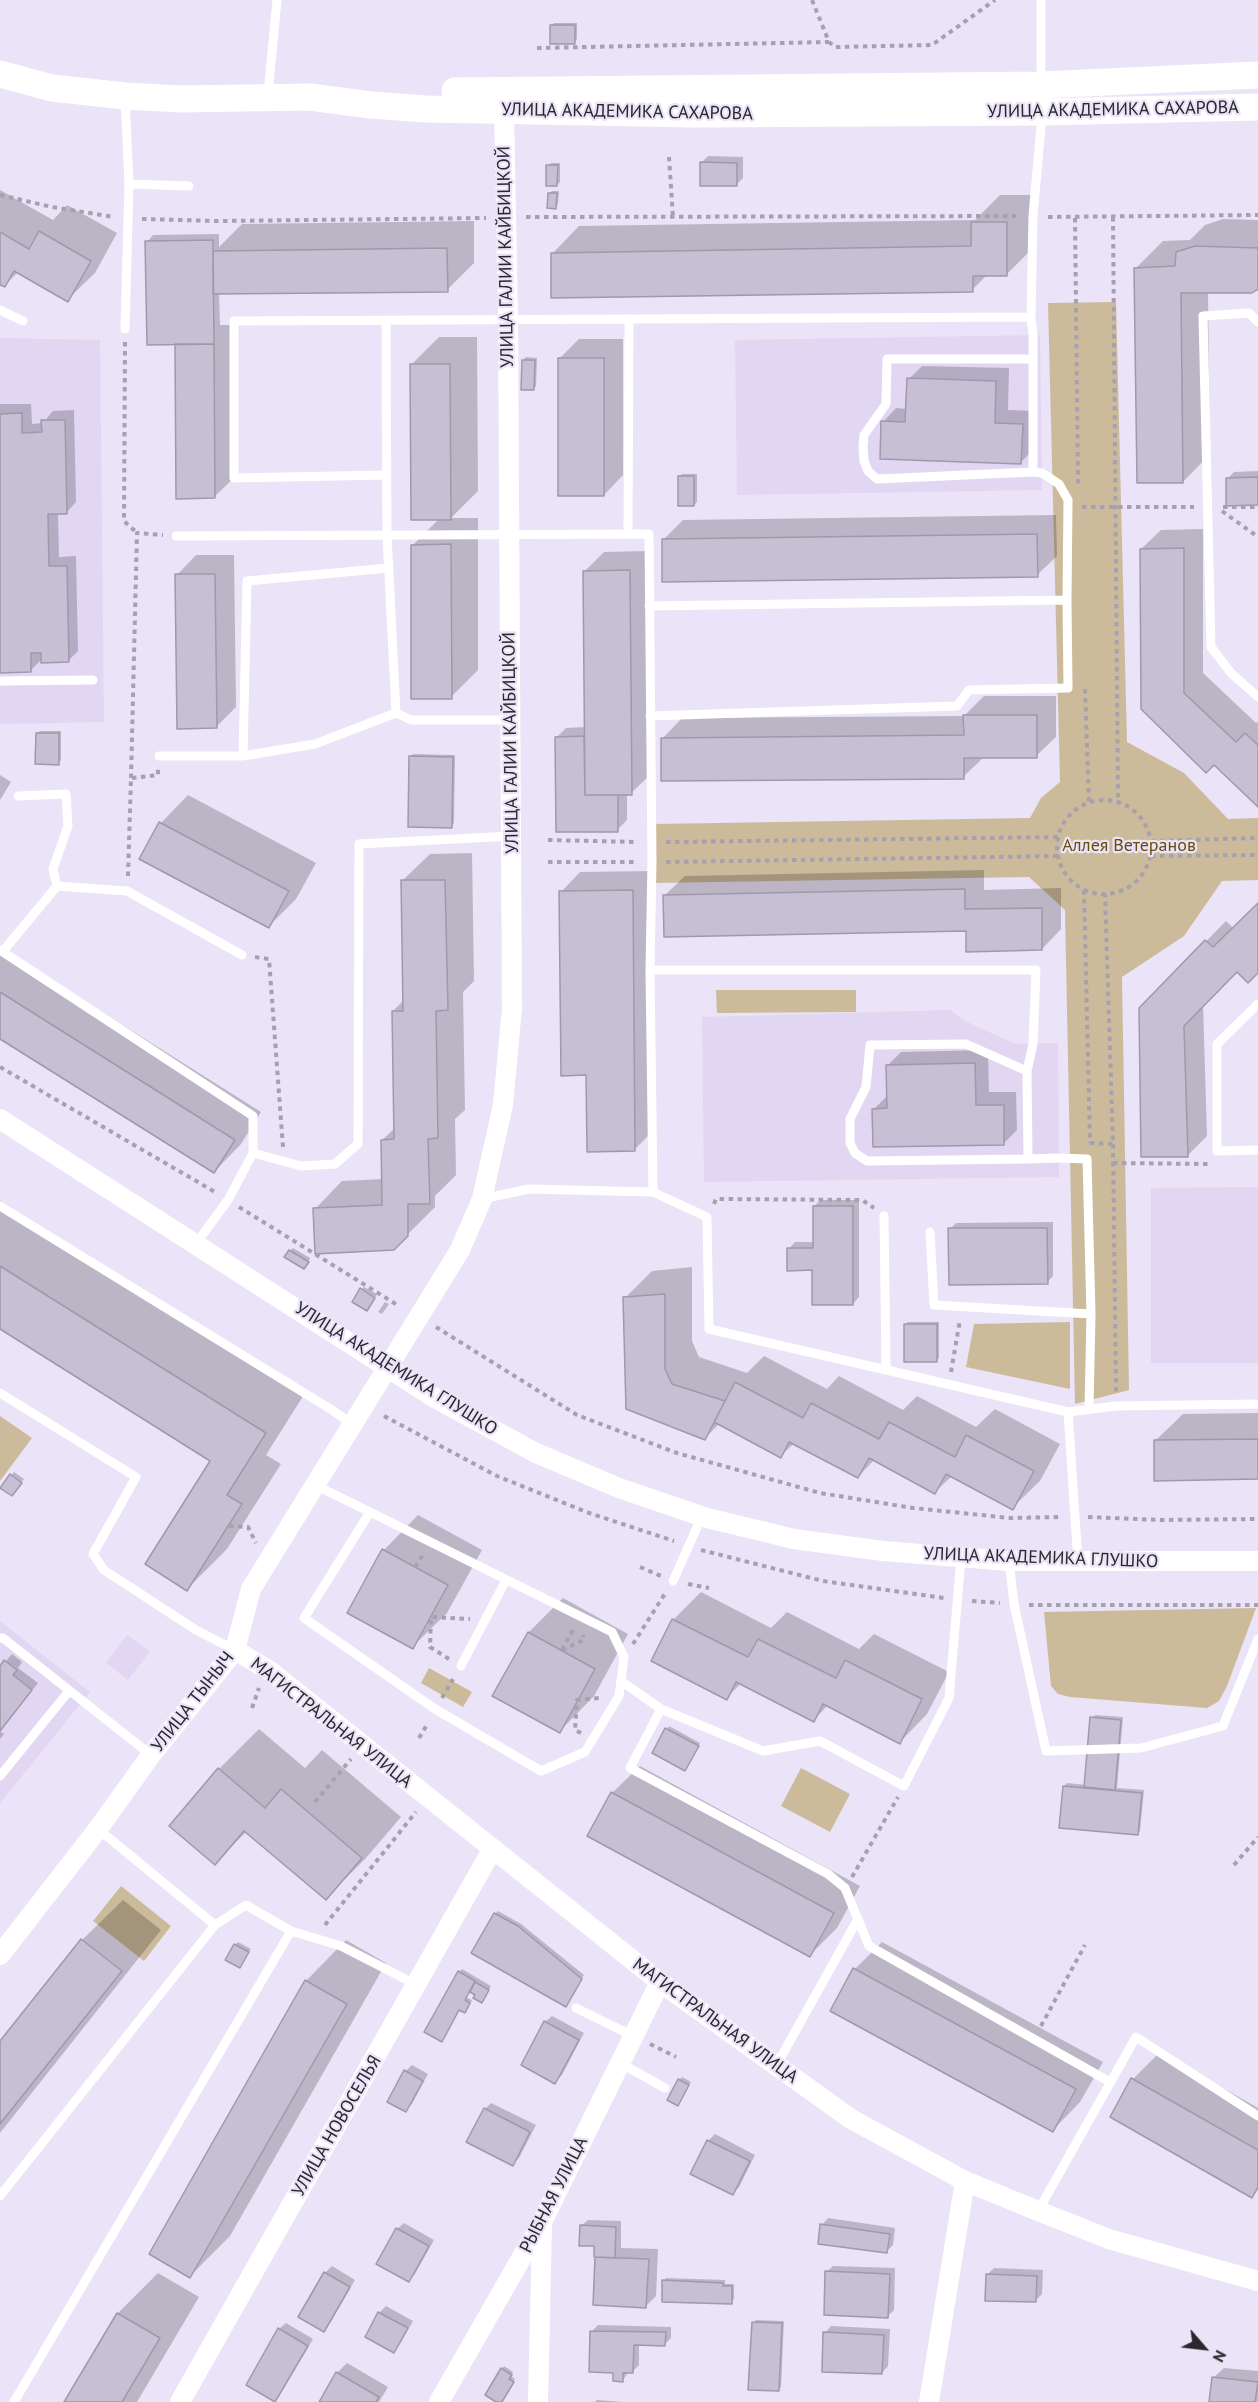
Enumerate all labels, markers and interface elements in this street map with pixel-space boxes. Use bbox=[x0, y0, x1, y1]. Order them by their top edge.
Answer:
street label: УЛИЦА АКАДЕМИКА САХАРОВА bbox=[987, 97, 1239, 123]
street label: УЛИЦА АКАДЕМИКА САХАРОВА bbox=[501, 99, 753, 125]
street label: УЛИЦА ГАЛИИ КАЙБИЦКОЙ bbox=[493, 146, 519, 368]
street label: УЛИЦА ГАЛИИ КАЙБИЦКОЙ bbox=[498, 632, 524, 854]
park label: Аллея Ветеранов bbox=[1062, 835, 1196, 857]
street label: УЛИЦА АКАДЕМИКА ГЛУШКО bbox=[291, 1298, 501, 1440]
street label: УЛИЦА АКАДЕМИКА ГЛУШКО bbox=[923, 1543, 1159, 1573]
street label: УЛИЦА ТЫНЫЧ bbox=[147, 1648, 239, 1756]
street label: МАГИСТРАЛЬНАЯ УЛИЦА bbox=[246, 1653, 416, 1793]
street label: МАГИСТРАЛЬНАЯ УЛИЦА bbox=[628, 1954, 802, 2088]
street label: УЛИЦА НОВОСЕЛЬЯ bbox=[288, 2052, 386, 2200]
street label: РЫБНАЯ УЛИЦА bbox=[515, 2133, 593, 2257]
north arrow bbox=[1174, 2318, 1234, 2378]
text: N bbox=[1209, 2347, 1231, 2366]

